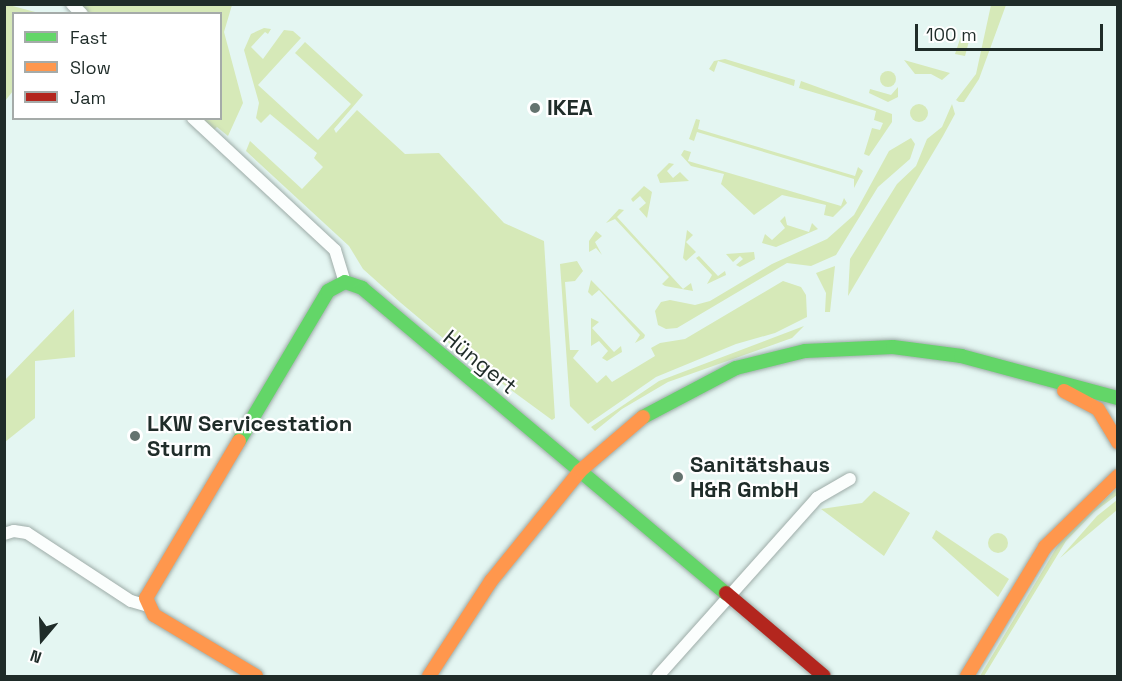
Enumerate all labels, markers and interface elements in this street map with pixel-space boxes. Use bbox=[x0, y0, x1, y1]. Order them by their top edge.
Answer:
legend bbox=[12, 12, 222, 120]
scale bar bbox=[918, 12, 1106, 50]
text: 100 m bbox=[926, 23, 977, 46]
text: Fast bbox=[70, 26, 107, 49]
text: Slow bbox=[70, 56, 111, 79]
text: Jam bbox=[70, 86, 106, 109]
place label: IKEA bbox=[547, 95, 593, 121]
marker: IKEA bbox=[528, 101, 542, 115]
street label: Hüngert bbox=[438, 324, 522, 400]
place label: LKW Servicestation Sturm bbox=[147, 410, 352, 462]
marker: LKW Servicestation Sturm bbox=[128, 429, 142, 443]
place label: Sanitätshaus H&R GmbH bbox=[690, 451, 830, 502]
marker: Sanitätshaus H&R GmbH bbox=[671, 470, 685, 484]
north arrow bbox=[12, 609, 72, 669]
text: N bbox=[27, 645, 44, 668]

